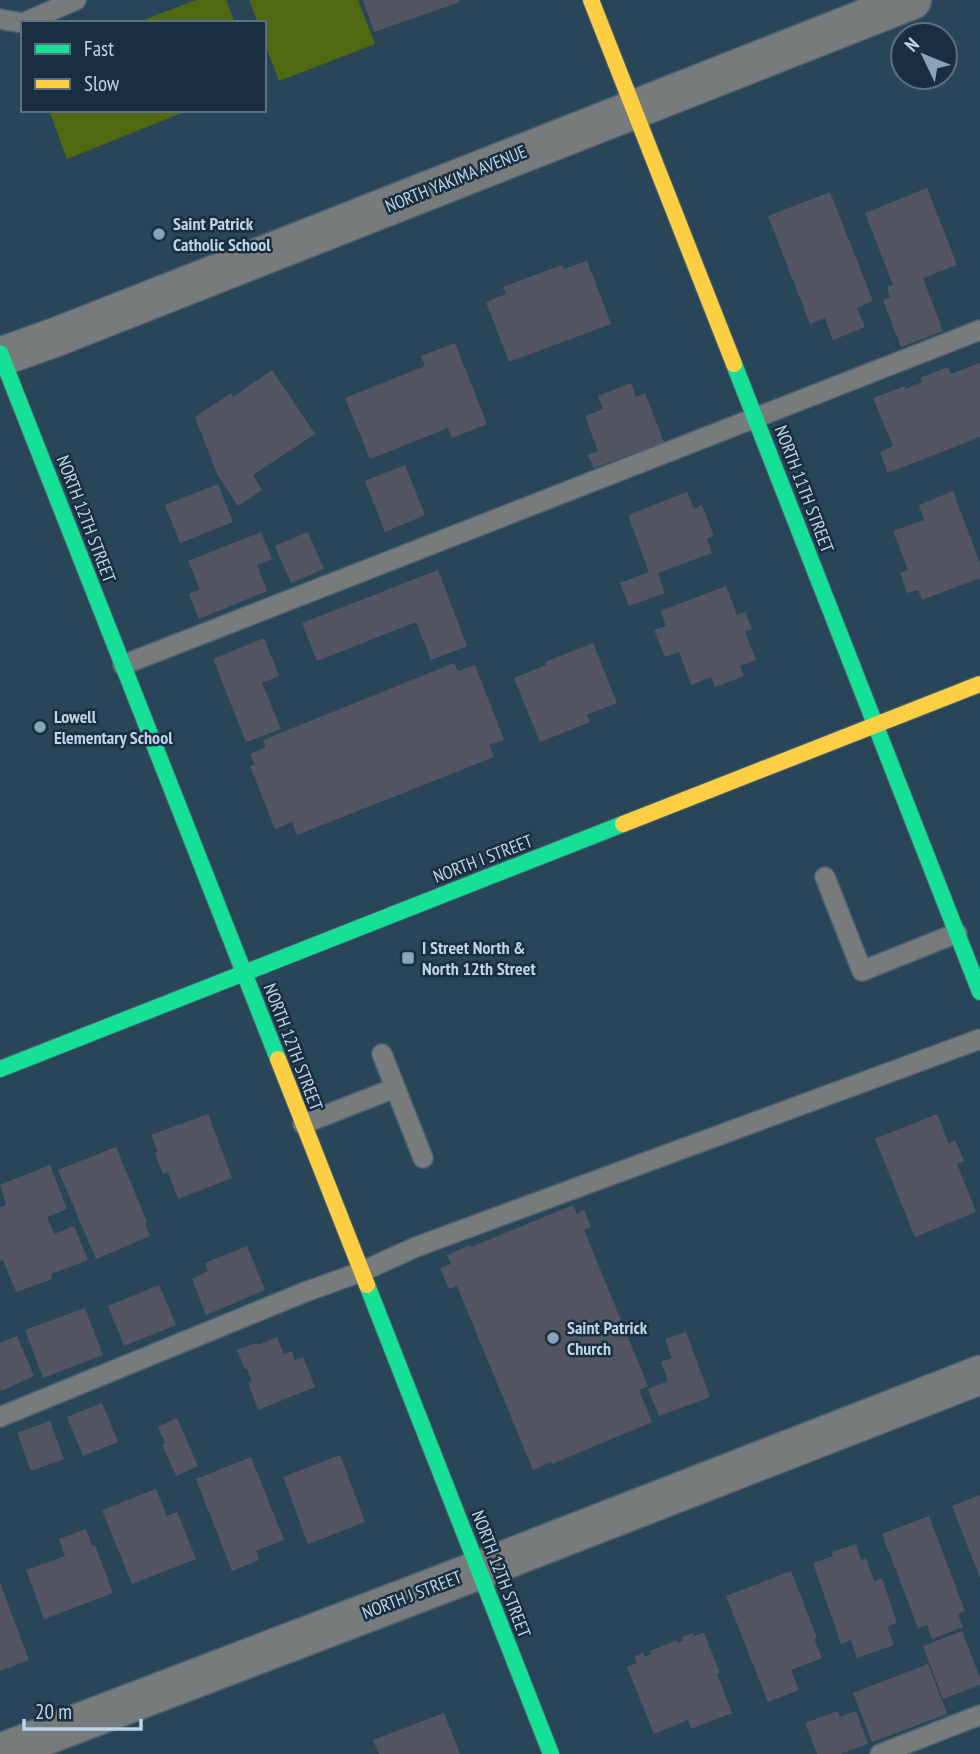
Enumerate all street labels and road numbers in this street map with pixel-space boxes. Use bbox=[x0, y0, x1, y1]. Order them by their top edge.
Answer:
street label: NORTH YAKIMA AVENUE bbox=[382, 140, 530, 217]
street label: NORTH 11TH STREET bbox=[770, 422, 839, 556]
street label: NORTH 12TH STREET bbox=[52, 452, 121, 586]
street label: NORTH I STREET bbox=[430, 829, 536, 888]
street label: NORTH 12TH STREET bbox=[259, 980, 328, 1114]
street label: NORTH 12TH STREET bbox=[467, 1507, 536, 1641]
street label: NORTH J STREET bbox=[359, 1565, 465, 1624]

